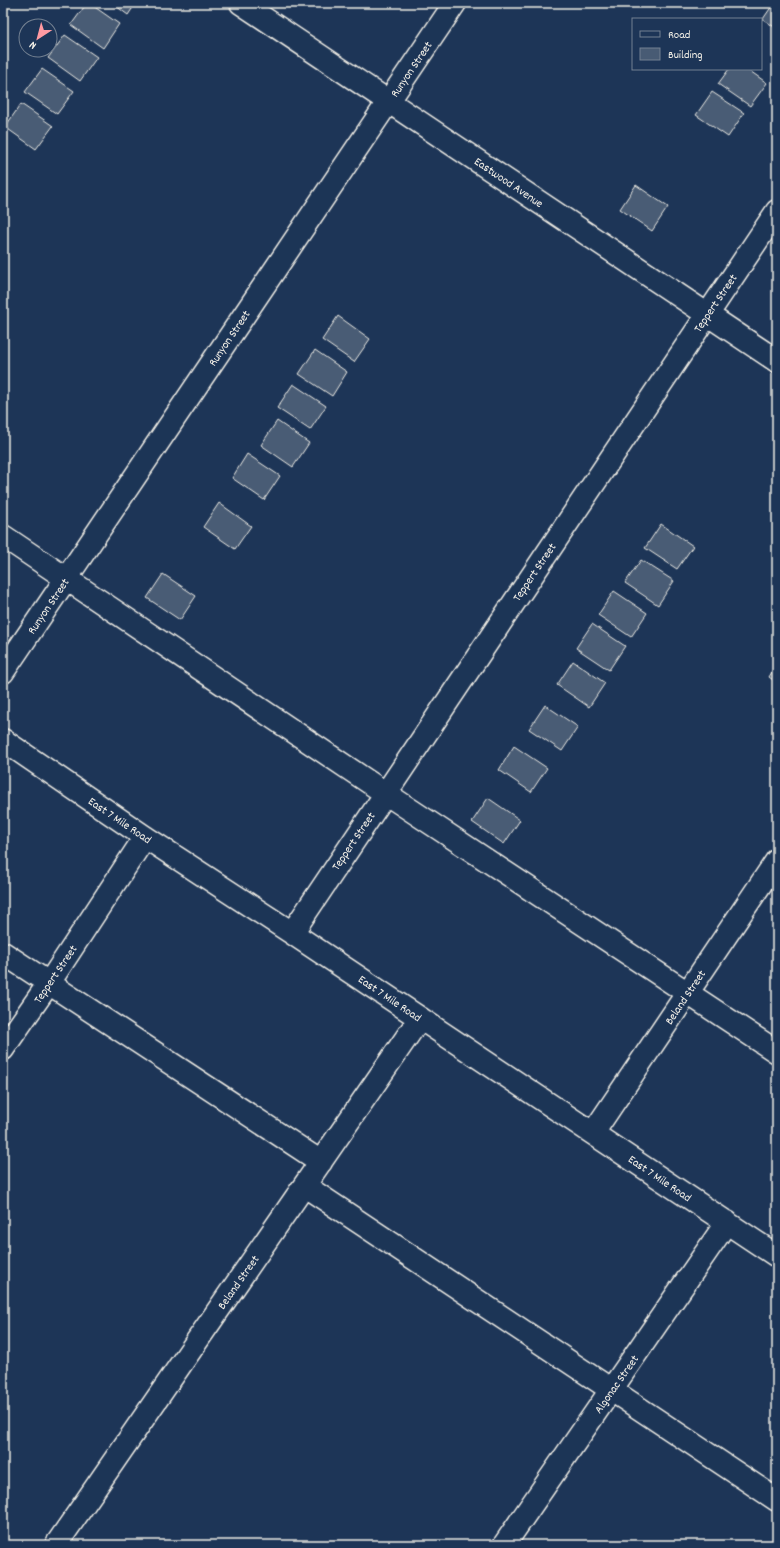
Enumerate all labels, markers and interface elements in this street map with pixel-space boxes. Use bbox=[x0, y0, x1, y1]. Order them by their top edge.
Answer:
north arrow bbox=[18, 18, 58, 58]
legend bbox=[632, 18, 762, 70]
text: Road bbox=[668, 27, 690, 44]
text: N bbox=[26, 36, 40, 53]
street label: Runyon Street bbox=[387, 38, 438, 101]
text: Building bbox=[668, 47, 703, 64]
street label: Eastwood Avenue bbox=[470, 154, 546, 213]
street label: Teppert Street bbox=[690, 271, 742, 336]
street label: Runyon Street bbox=[205, 307, 256, 370]
street label: Teppert Street bbox=[509, 540, 561, 605]
street label: Runyon Street bbox=[24, 575, 75, 638]
street label: East 7 Mile Road bbox=[84, 794, 154, 849]
street label: Teppert Street bbox=[328, 809, 380, 874]
street label: Teppert Street bbox=[30, 942, 82, 1007]
street label: Beland Street bbox=[662, 967, 711, 1029]
street label: East 7 Mile Road bbox=[354, 972, 424, 1027]
street label: East 7 Mile Road bbox=[624, 1152, 694, 1207]
street label: Beland Street bbox=[214, 1252, 264, 1313]
street label: Algonac Street bbox=[591, 1352, 644, 1418]

